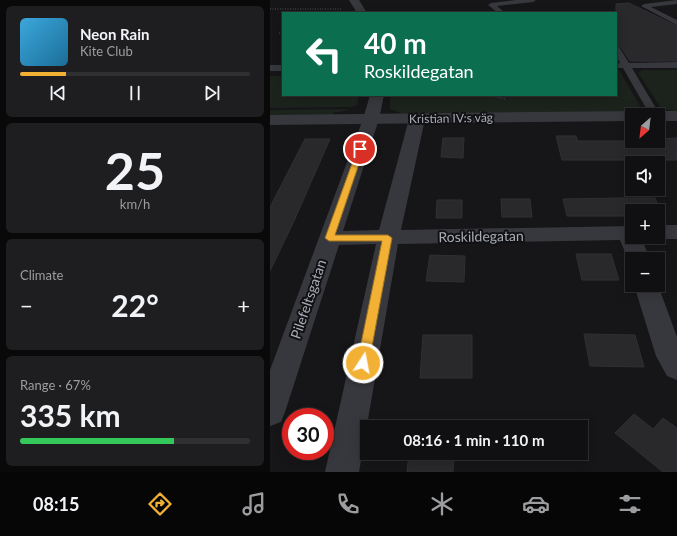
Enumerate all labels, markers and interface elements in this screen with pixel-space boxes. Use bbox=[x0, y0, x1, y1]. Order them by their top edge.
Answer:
text: Neon Rain bbox=[80, 25, 149, 43]
text: 40 m bbox=[364, 26, 427, 60]
icon: left bbox=[298, 28, 350, 80]
text: Kite Club bbox=[80, 43, 133, 59]
text: Roskildegatan bbox=[364, 60, 474, 82]
icon: previous bbox=[47, 82, 69, 104]
icon: pause bbox=[124, 82, 146, 104]
icon: next bbox=[201, 82, 223, 104]
north arrow bbox=[625, 108, 665, 148]
map controls bbox=[625, 108, 665, 292]
street label: Kristian IV:s väg bbox=[409, 110, 493, 126]
pin bbox=[343, 132, 377, 166]
icon: arrive bbox=[349, 138, 371, 160]
text: 25 bbox=[105, 139, 165, 201]
button: sound bbox=[625, 156, 665, 196]
text: km/h bbox=[120, 196, 150, 212]
button: + bbox=[625, 204, 665, 244]
street label: Roskildegatan bbox=[438, 227, 524, 245]
button: − bbox=[625, 252, 665, 292]
street label: Pilefeltsgatan bbox=[287, 257, 329, 341]
text: Climate bbox=[20, 267, 63, 283]
text: 22° bbox=[111, 287, 159, 323]
text: − bbox=[20, 292, 33, 319]
text: + bbox=[237, 292, 250, 319]
position arrow bbox=[342, 342, 384, 384]
text: Range · 67% bbox=[20, 377, 91, 393]
text: 335 km bbox=[20, 397, 121, 433]
speed limit sign: 30 bbox=[282, 408, 334, 460]
text: 08:16 · 1 min · 110 m bbox=[404, 431, 544, 449]
icon: directions bbox=[146, 490, 174, 518]
icon: music bbox=[240, 490, 268, 518]
icon: phone bbox=[334, 490, 362, 518]
icon: climate bbox=[428, 490, 456, 518]
icon: car bbox=[522, 490, 550, 518]
icon: filters bbox=[616, 490, 644, 518]
text: 08:15 bbox=[33, 493, 79, 515]

